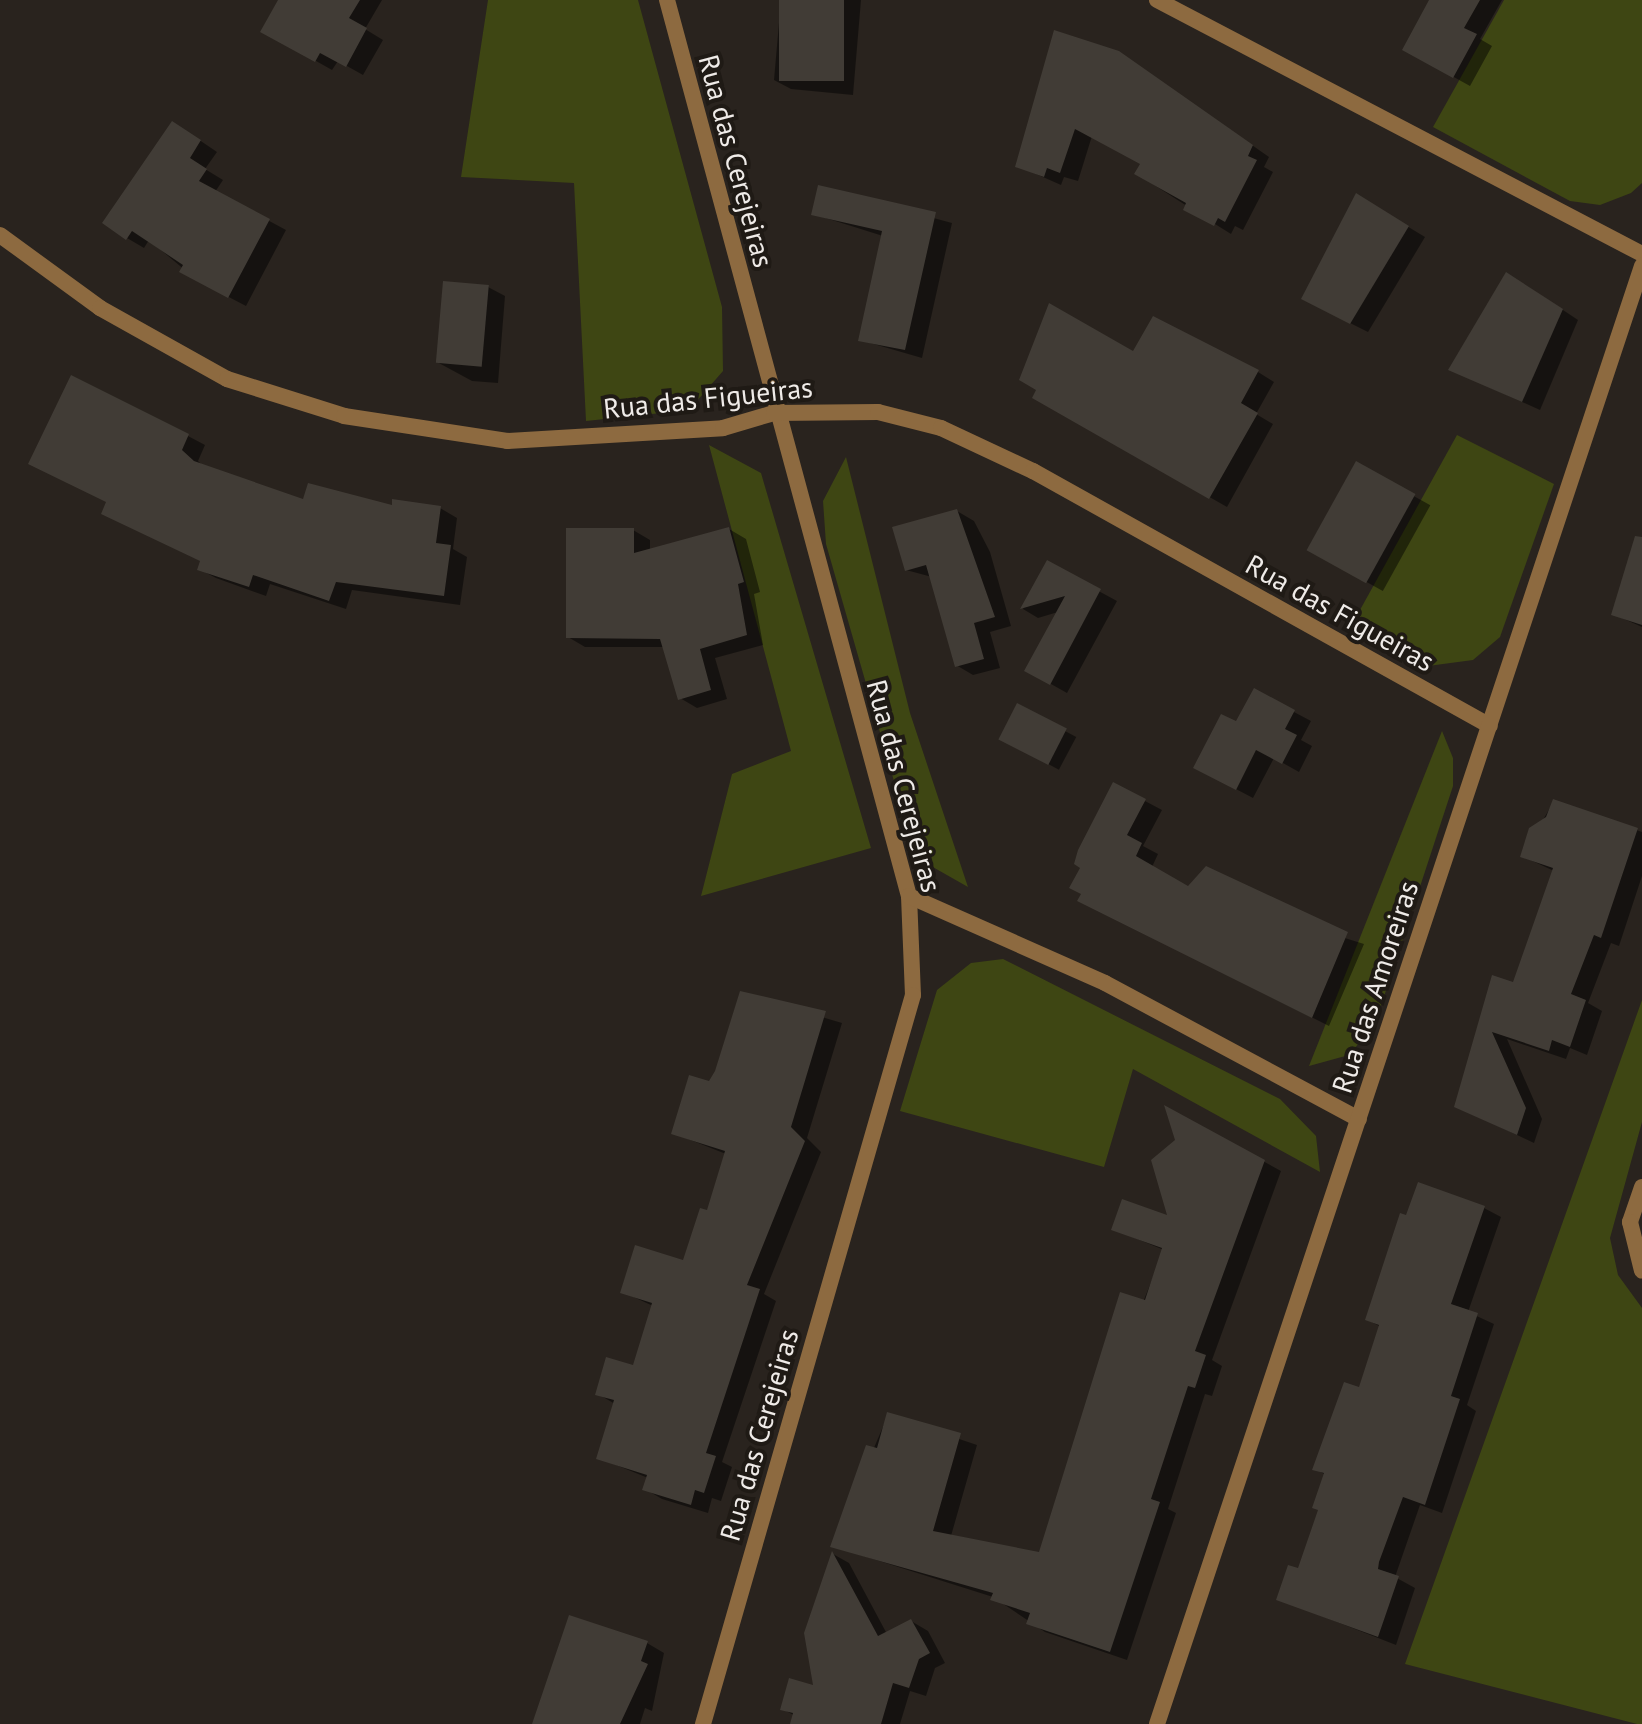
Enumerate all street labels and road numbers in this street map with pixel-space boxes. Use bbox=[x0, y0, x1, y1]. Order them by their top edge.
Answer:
street label: Rua das Cerejeiras bbox=[692, 51, 780, 271]
street label: Rua das Figueiras bbox=[602, 370, 814, 426]
street label: Rua das Figueiras bbox=[1240, 547, 1440, 679]
street label: Rua das Cerejeiras bbox=[860, 676, 948, 896]
street label: Rua das Amoreiras bbox=[1325, 876, 1425, 1098]
street label: Rua das Cerejeiras bbox=[713, 1325, 805, 1545]

